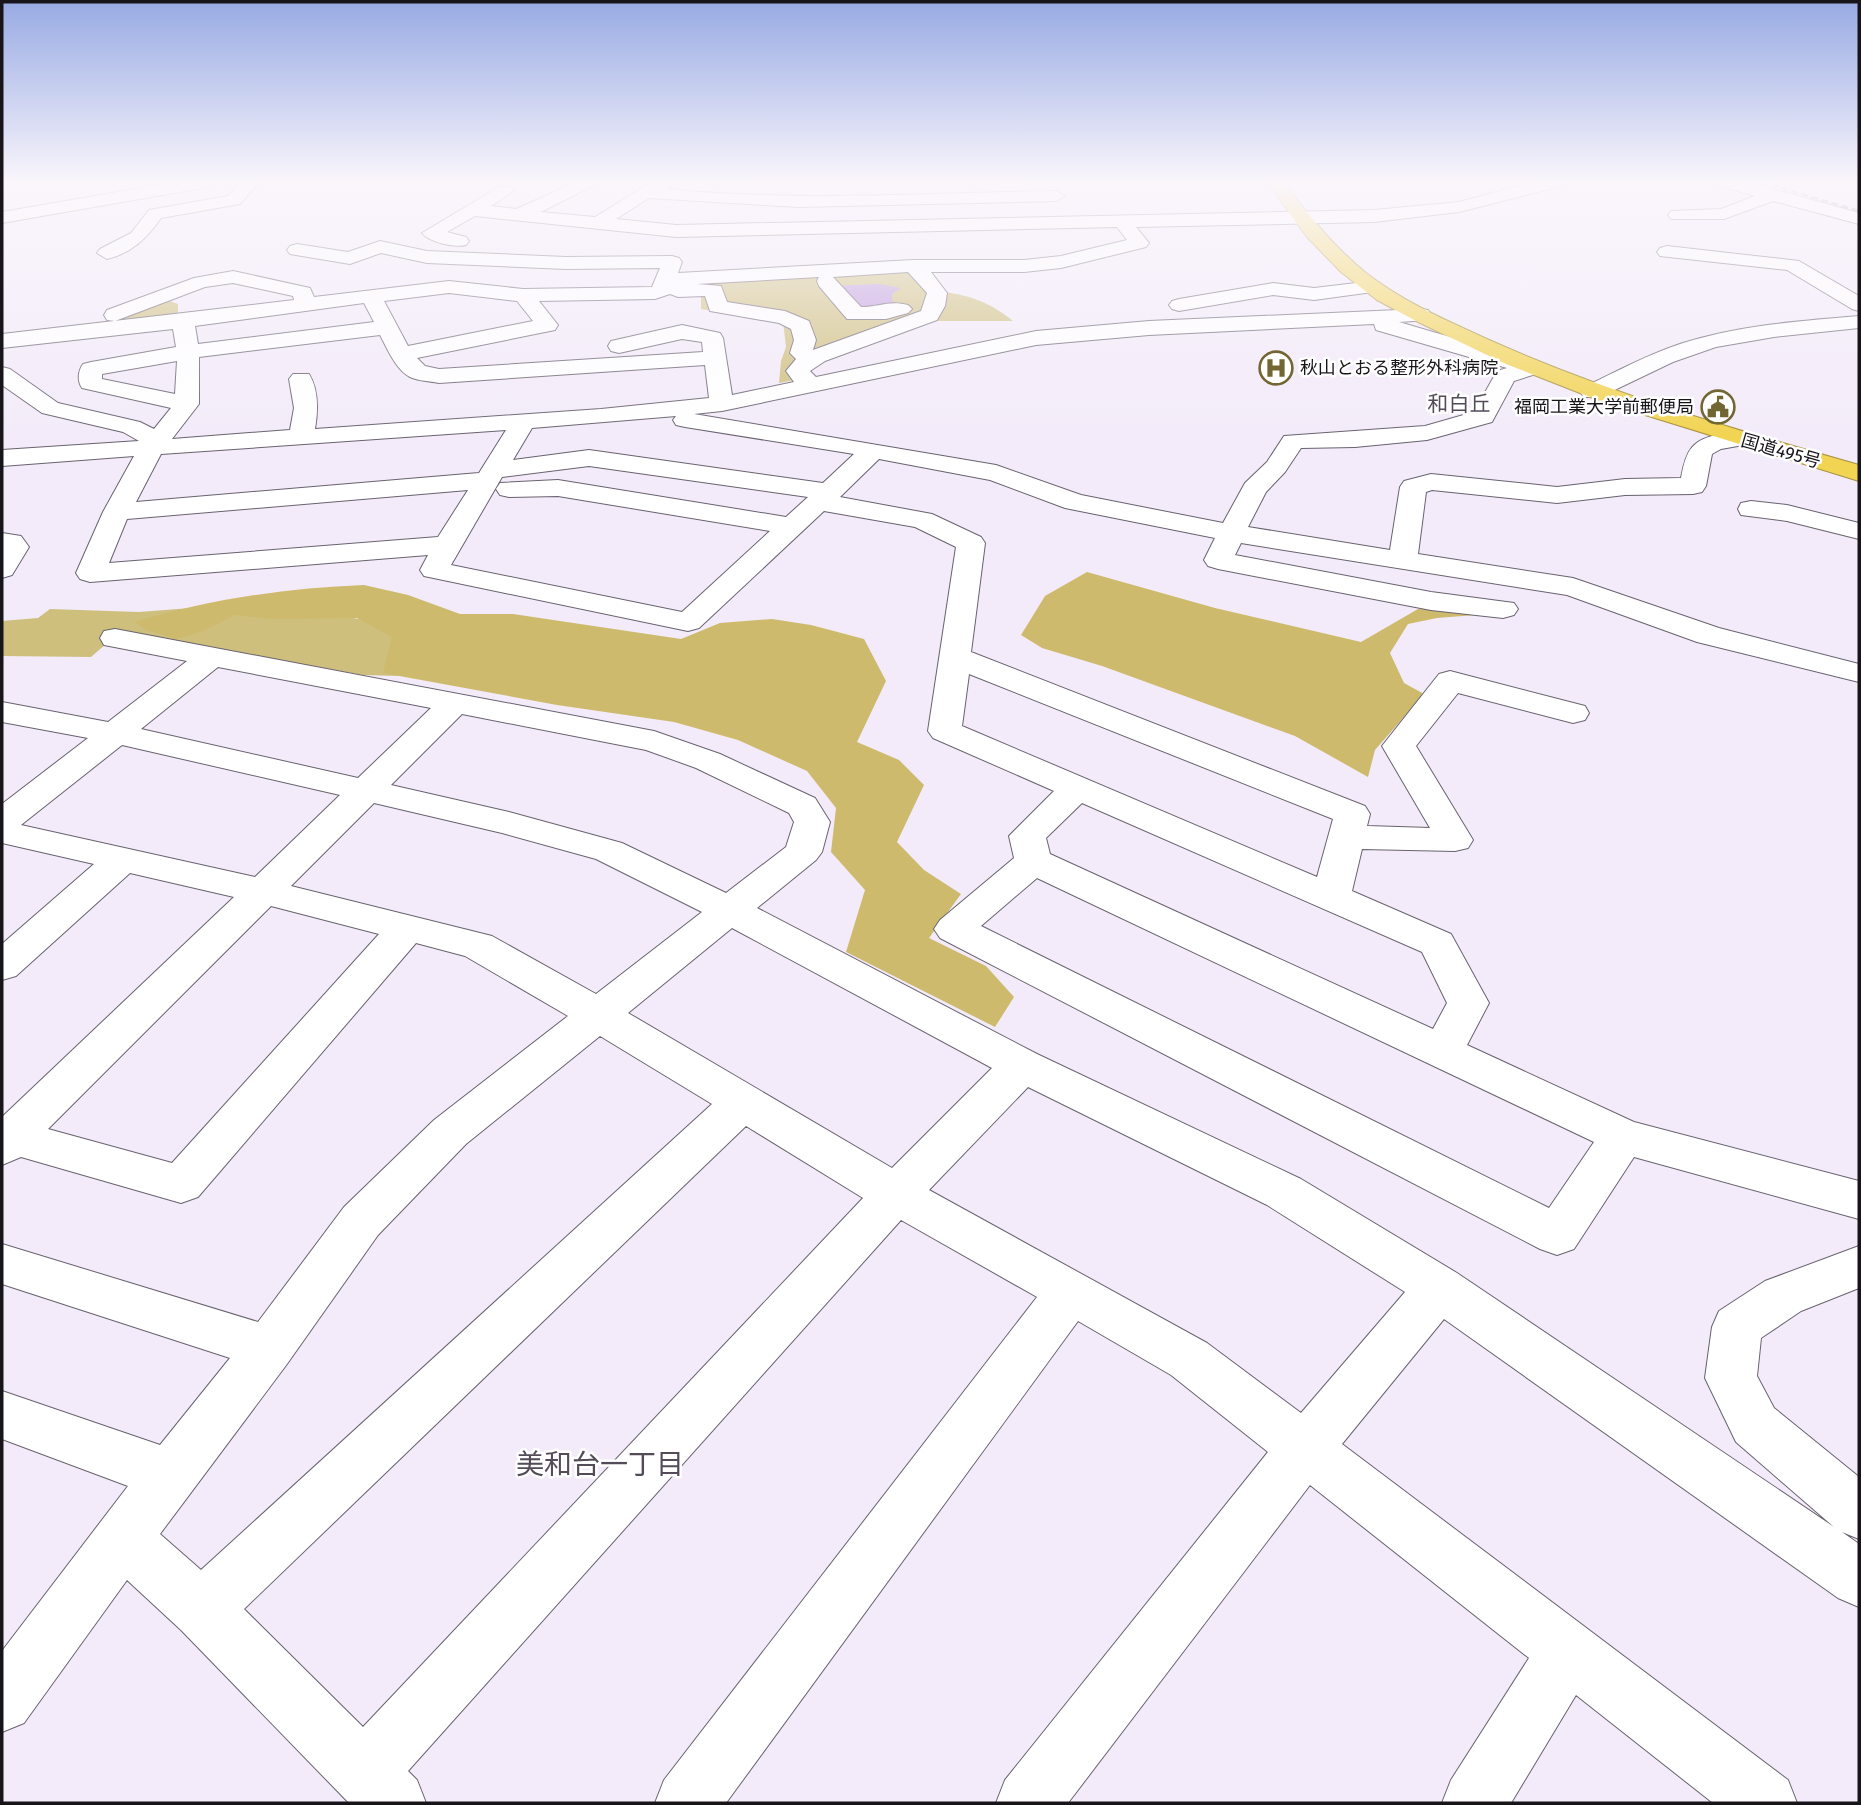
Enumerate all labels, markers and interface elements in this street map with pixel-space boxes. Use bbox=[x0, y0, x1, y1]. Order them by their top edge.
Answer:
hospital icon: 秋山とおる整形外科病院 bbox=[1257, 349, 1295, 387]
place label: 秋山とおる整形外科病院 bbox=[1300, 357, 1498, 379]
public building icon: 福岡工業大学前郵便局 bbox=[1699, 388, 1737, 426]
district label: 和白丘 bbox=[1428, 391, 1491, 417]
place label: 福岡工業大学前郵便局 bbox=[1514, 396, 1694, 418]
street label: 国道495号 bbox=[1739, 429, 1823, 473]
district label: 美和台一丁目 bbox=[516, 1448, 684, 1481]

